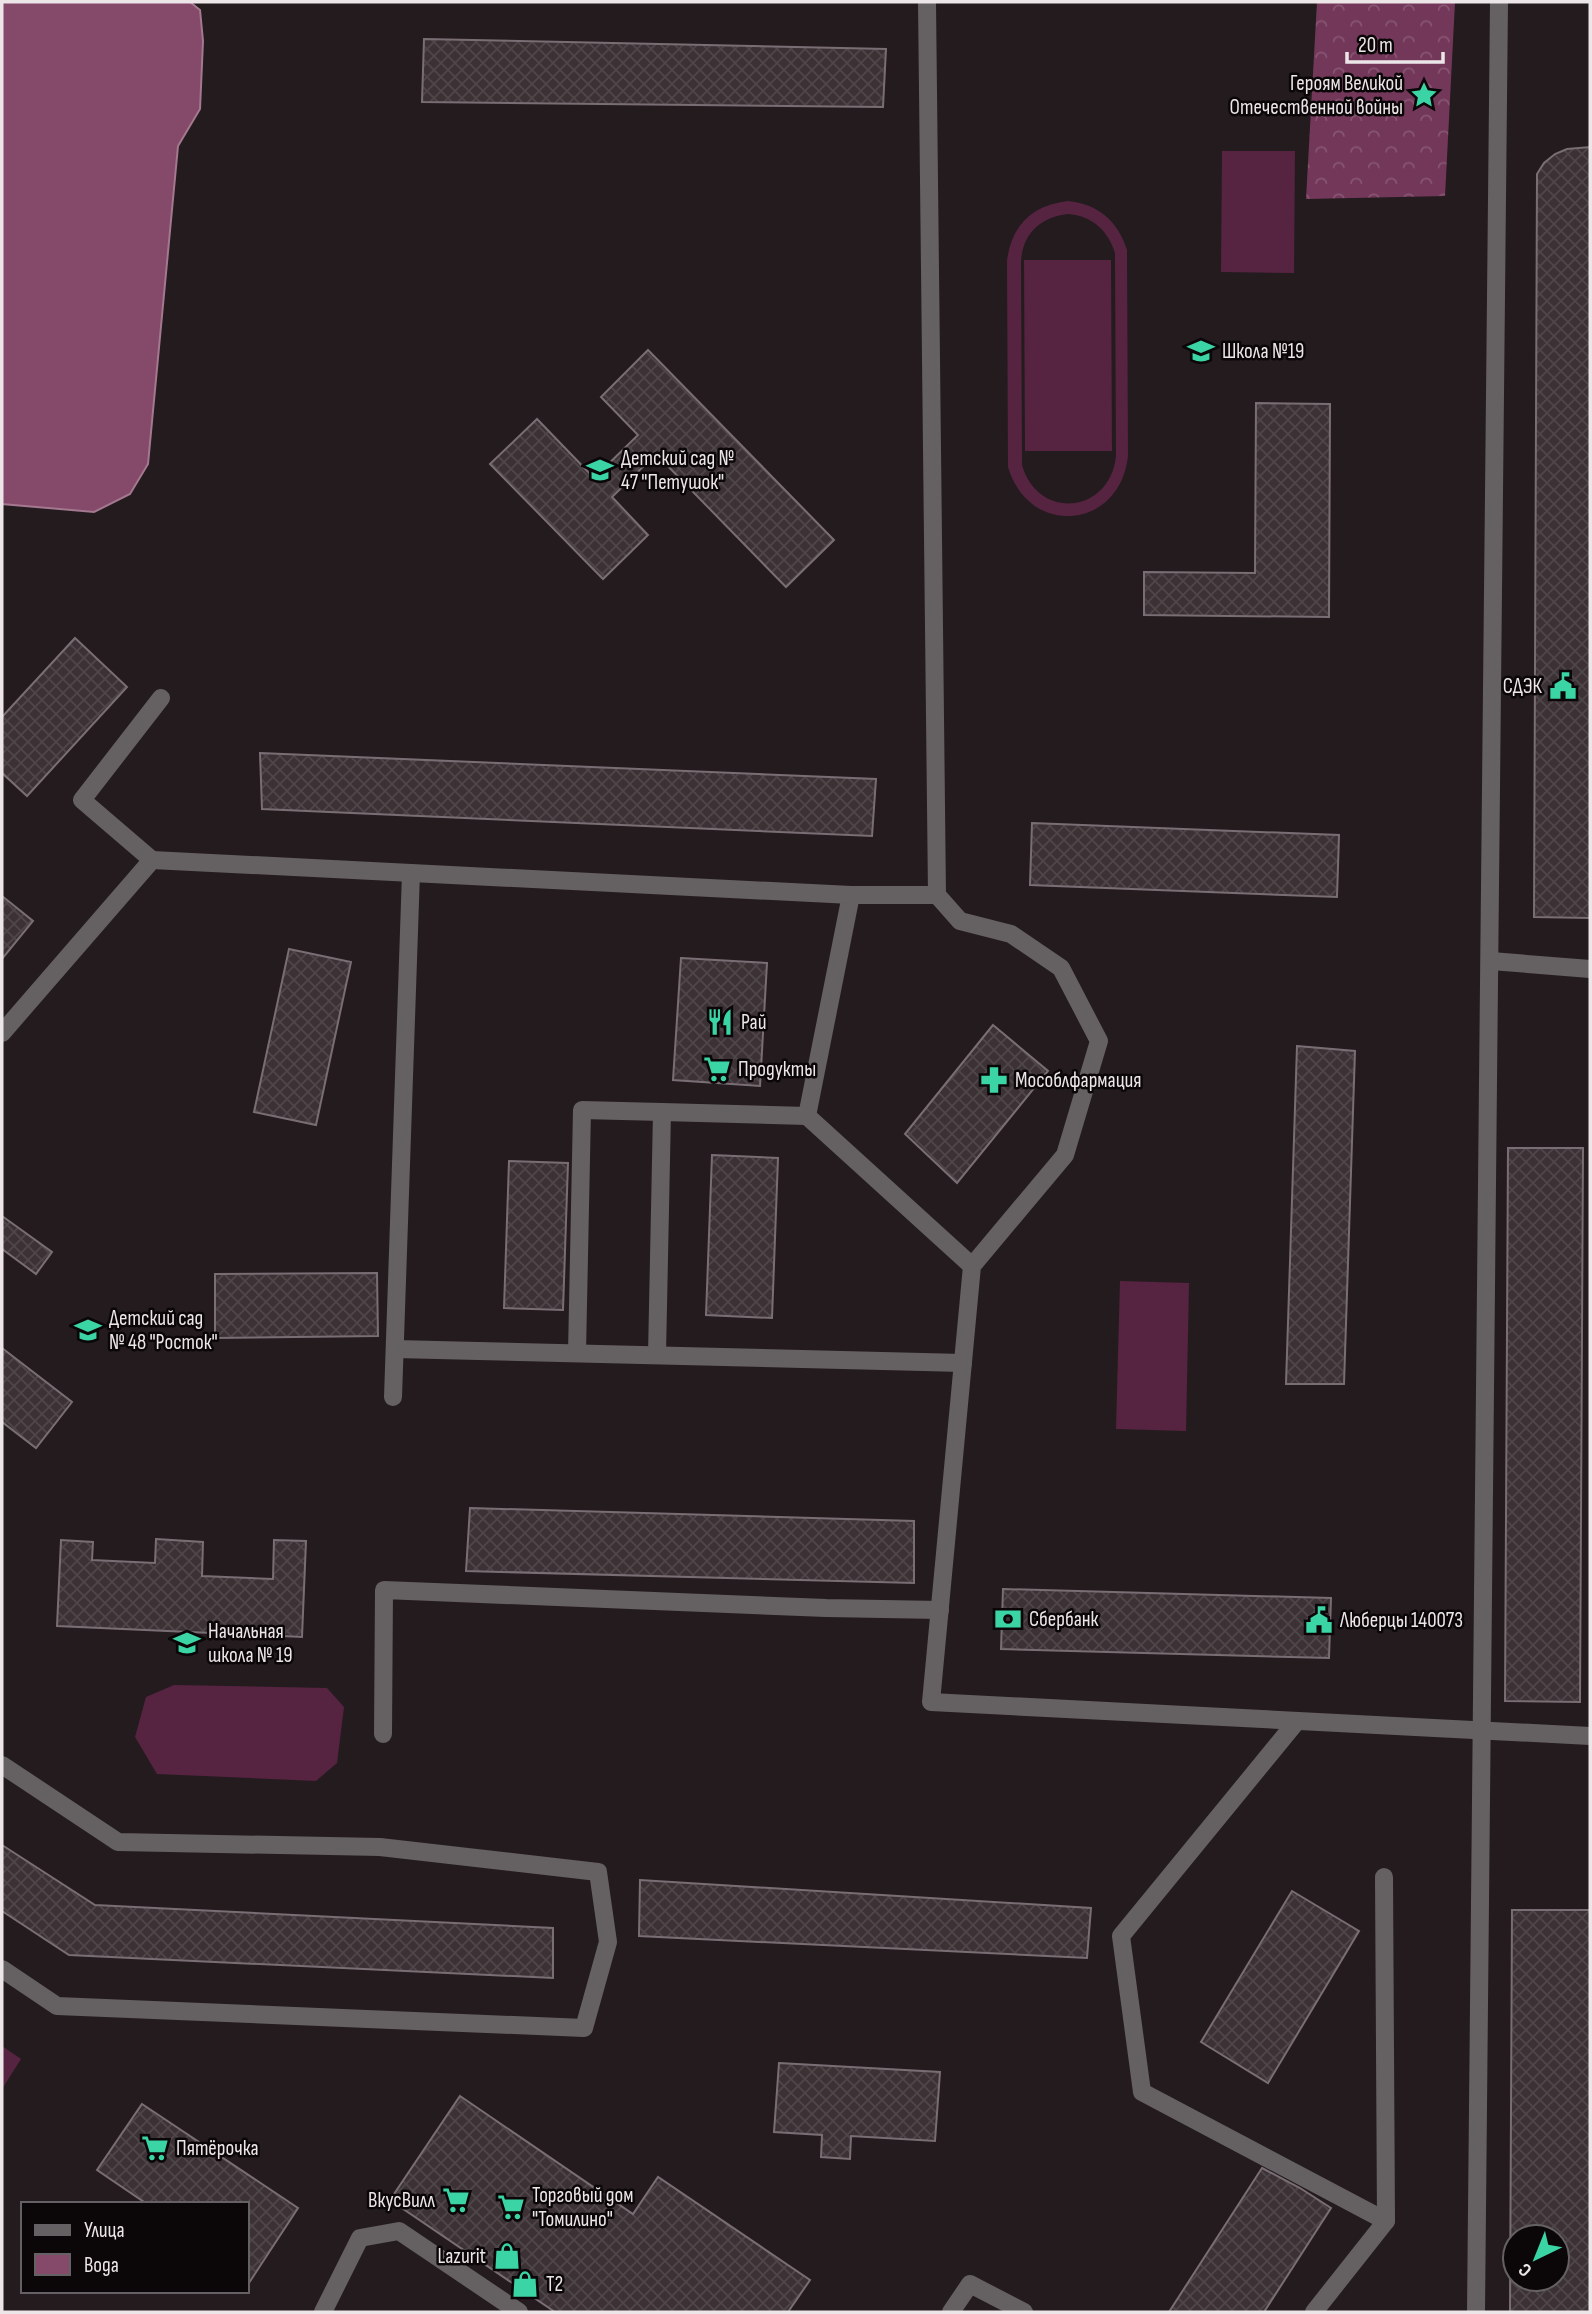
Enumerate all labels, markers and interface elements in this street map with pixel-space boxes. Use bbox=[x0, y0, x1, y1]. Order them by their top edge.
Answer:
scale bar bbox=[1347, 21, 1443, 65]
text: 20 m bbox=[1358, 33, 1393, 58]
place label: Героям Великой Отечественной войны bbox=[1230, 71, 1403, 120]
place icon: Героям Великой Отечественной войны bbox=[1409, 80, 1439, 110]
school or university icon: Школа №19 bbox=[1186, 336, 1216, 366]
place label: Школа №19 bbox=[1222, 339, 1304, 364]
place label: Детский сад № 47 "Петушок" bbox=[621, 446, 734, 495]
school or university icon: Детский сад № 47 "Петушок" bbox=[585, 455, 615, 485]
public building icon: СДЭК bbox=[1548, 671, 1578, 701]
place label: СДЭК bbox=[1503, 674, 1543, 699]
restaurant icon: Рай bbox=[705, 1007, 735, 1037]
place label: Рай bbox=[741, 1010, 766, 1035]
supermarket icon: Продукты bbox=[702, 1054, 732, 1084]
place label: Продукты bbox=[738, 1057, 816, 1082]
pharmacy icon: Мособлфармация bbox=[979, 1065, 1009, 1095]
place label: Мособлфармация bbox=[1015, 1068, 1142, 1093]
place label: Детский сад № 48 "Росток" bbox=[109, 1306, 218, 1355]
school or university icon: Детский сад № 48 "Росток" bbox=[73, 1315, 103, 1345]
bank icon: Сбербанк bbox=[993, 1604, 1023, 1634]
public building icon: Люберцы 140073 bbox=[1304, 1605, 1334, 1635]
place label: Сбербанк bbox=[1029, 1607, 1099, 1632]
place label: Люберцы 140073 bbox=[1339, 1608, 1463, 1633]
place label: Начальная школа № 19 bbox=[208, 1619, 293, 1668]
school or university icon: Начальная школа № 19 bbox=[172, 1628, 202, 1658]
supermarket icon: Пятёрочка bbox=[140, 2133, 170, 2163]
place label: Пятёрочка bbox=[176, 2136, 259, 2161]
place label: Торговый дом "Томилино" bbox=[532, 2183, 633, 2232]
supermarket icon: ВкусВилл bbox=[441, 2185, 471, 2215]
place label: ВкусВилл bbox=[368, 2188, 436, 2213]
supermarket icon: Торговый дом "Томилино" bbox=[496, 2192, 526, 2222]
legend bbox=[21, 2202, 248, 2293]
text: Улица bbox=[84, 2218, 125, 2243]
north arrow bbox=[1501, 2223, 1571, 2293]
shop icon: Lazurit bbox=[492, 2241, 522, 2271]
place label: Lazurit bbox=[437, 2244, 486, 2269]
text: Вода bbox=[84, 2253, 119, 2278]
text: С bbox=[1514, 2257, 1537, 2281]
shop icon: T2 bbox=[510, 2269, 540, 2299]
place label: T2 bbox=[546, 2272, 563, 2297]

